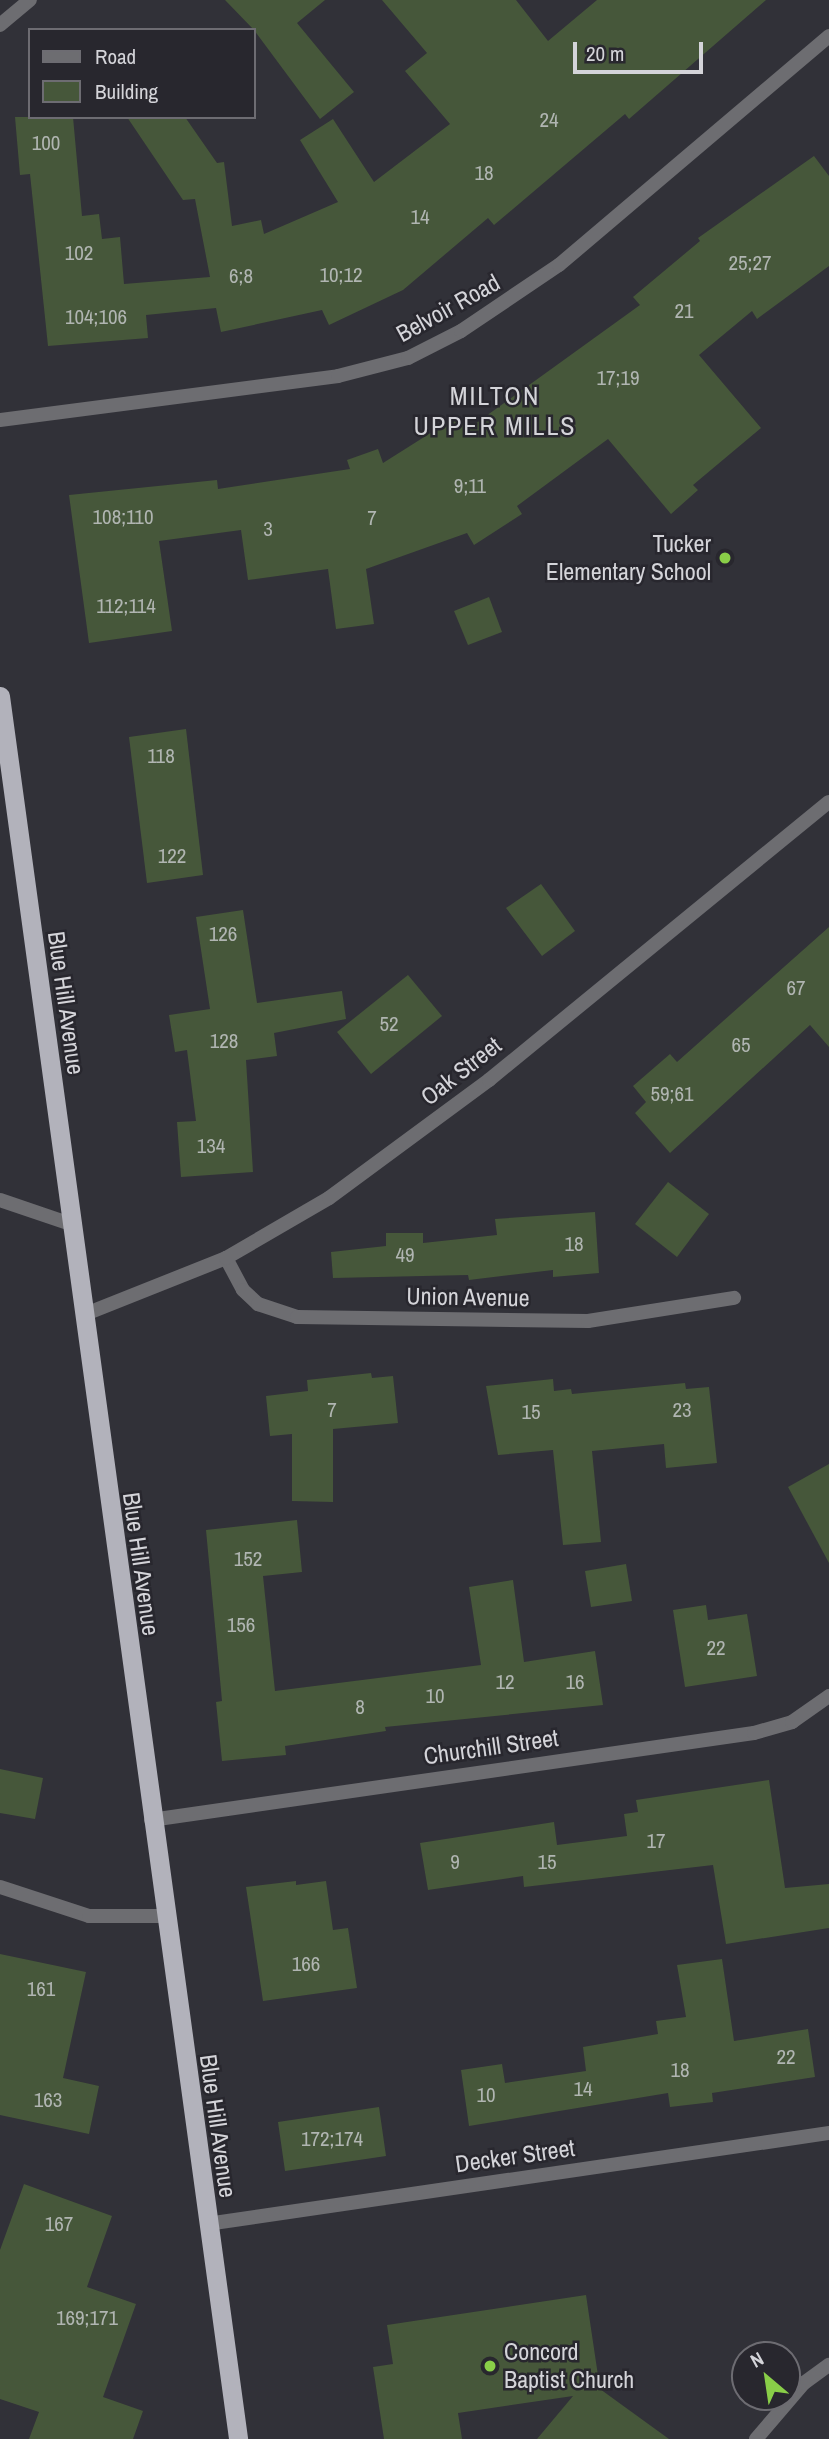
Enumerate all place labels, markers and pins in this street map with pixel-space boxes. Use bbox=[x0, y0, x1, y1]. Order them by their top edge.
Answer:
place label: Tucker Elementary School bbox=[546, 530, 711, 586]
marker: Tucker Elementary School bbox=[717, 550, 733, 566]
place label: Concord Baptist Church bbox=[504, 2338, 634, 2394]
marker: Concord Baptist Church bbox=[482, 2358, 498, 2374]

